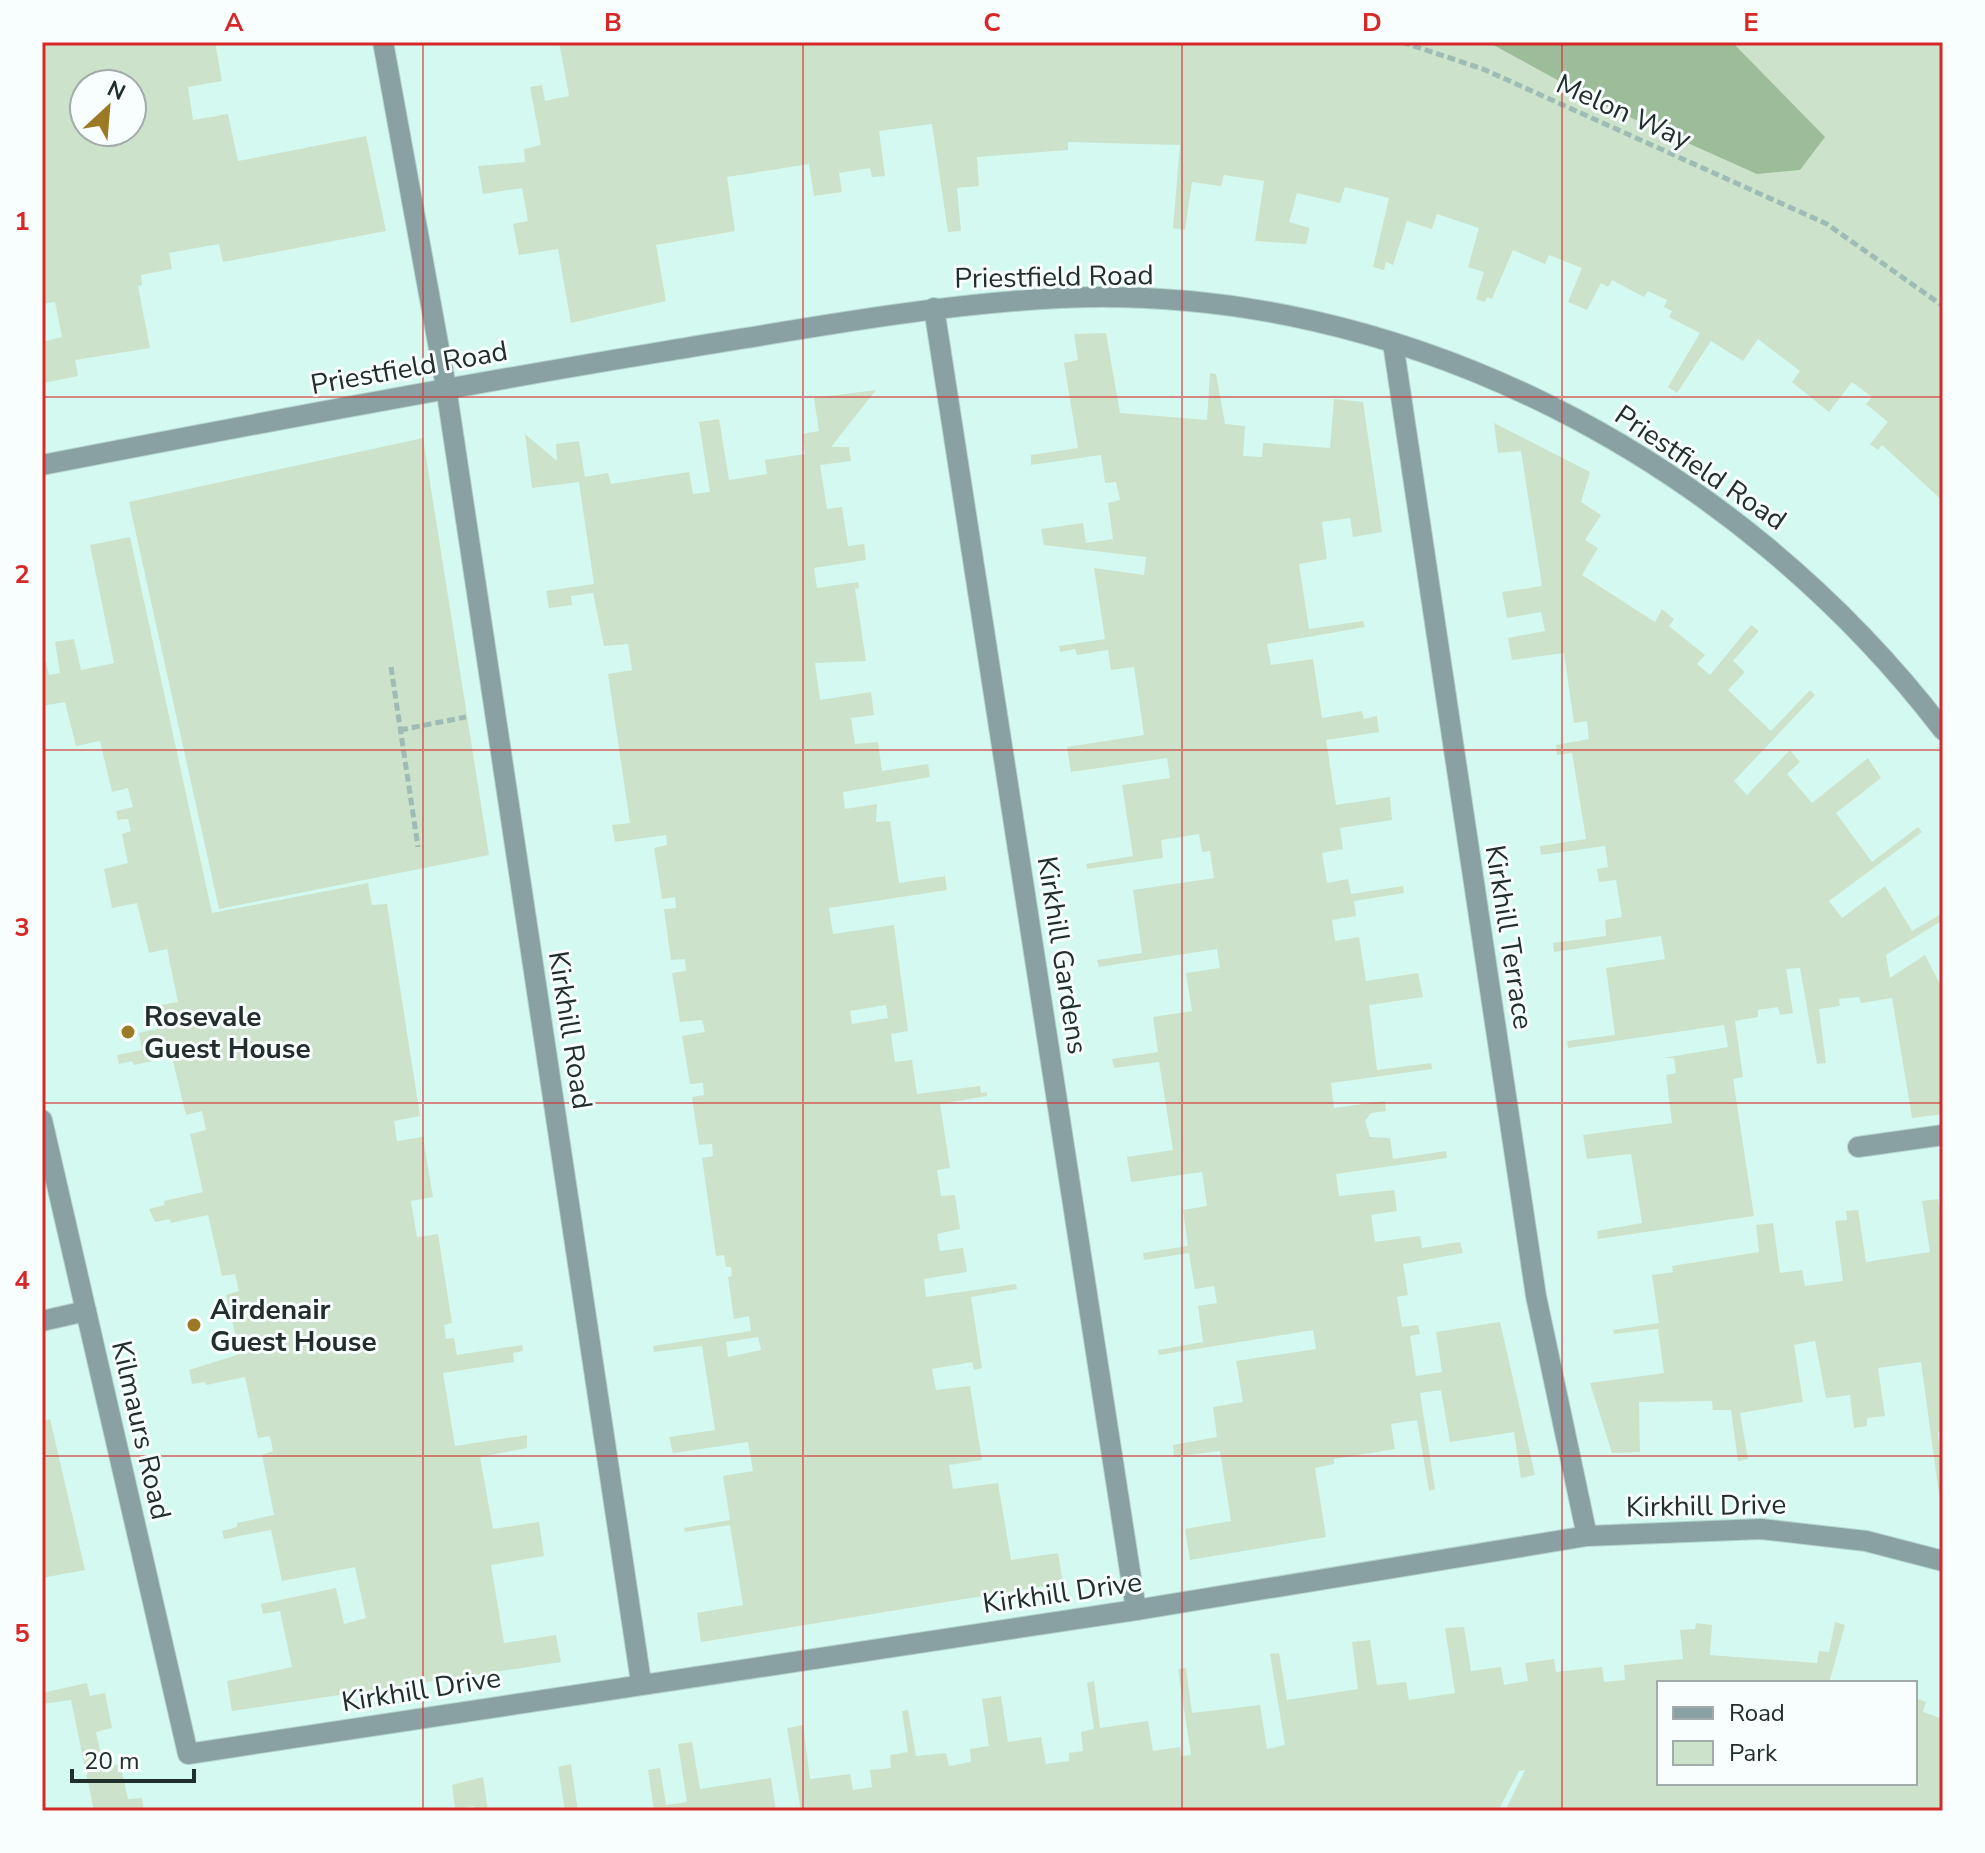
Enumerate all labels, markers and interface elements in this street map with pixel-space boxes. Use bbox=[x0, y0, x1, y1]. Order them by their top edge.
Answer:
text: A bbox=[224, 5, 244, 40]
text: B bbox=[604, 5, 622, 40]
text: C bbox=[983, 5, 1001, 40]
text: D bbox=[1362, 5, 1382, 40]
text: E bbox=[1743, 5, 1759, 40]
street label: Melon Way bbox=[1550, 65, 1698, 159]
north arrow bbox=[68, 68, 148, 148]
text: N bbox=[102, 74, 130, 108]
text: 1 bbox=[14, 204, 30, 239]
street label: Priestfield Road bbox=[954, 256, 1154, 298]
street label: Priestfield Road bbox=[308, 332, 511, 404]
street label: Priestfield Road bbox=[1607, 396, 1794, 539]
text: 2 bbox=[14, 557, 30, 592]
street label: Kirkhill Terrace bbox=[1476, 842, 1542, 1032]
street label: Kirkhill Gardens bbox=[1028, 854, 1096, 1057]
text: 3 bbox=[14, 910, 30, 945]
street label: Kirkhill Road bbox=[539, 948, 601, 1112]
place label: Rosevale Guest House bbox=[144, 998, 311, 1068]
marker: Rosevale Guest House bbox=[119, 1023, 137, 1041]
text: 4 bbox=[14, 1263, 30, 1298]
place label: Airdenair Guest House bbox=[210, 1291, 377, 1361]
marker: Airdenair Guest House bbox=[185, 1316, 203, 1334]
street label: Kilmaurs Road bbox=[102, 1337, 180, 1523]
street label: Kirkhill Drive bbox=[1625, 1486, 1787, 1526]
street label: Kirkhill Drive bbox=[980, 1563, 1144, 1623]
text: 5 bbox=[14, 1616, 30, 1651]
street label: Kirkhill Drive bbox=[339, 1659, 503, 1721]
legend bbox=[1657, 1681, 1917, 1785]
text: Road bbox=[1729, 1697, 1785, 1729]
scale bar bbox=[72, 1733, 194, 1783]
text: Park bbox=[1729, 1737, 1778, 1769]
text: 20 m bbox=[84, 1745, 140, 1777]

